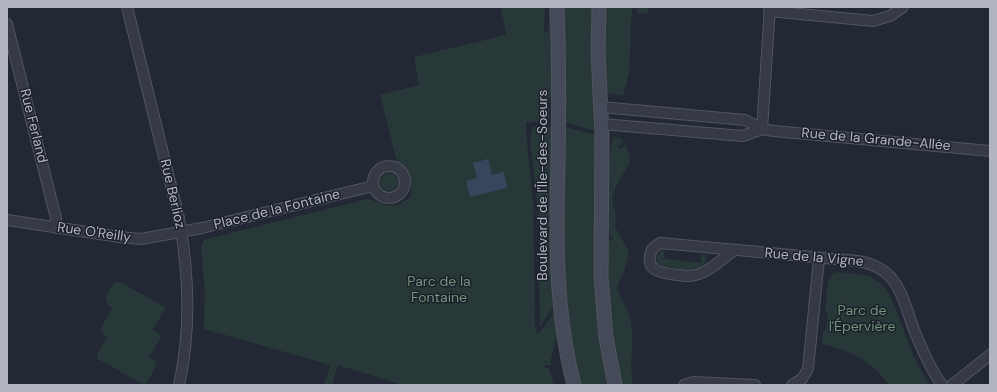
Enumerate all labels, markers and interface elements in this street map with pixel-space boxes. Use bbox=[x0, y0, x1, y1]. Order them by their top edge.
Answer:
street label: Rue Ferland bbox=[16, 87, 50, 165]
street label: Boulevard de l'Île-des-Soeurs bbox=[535, 89, 551, 281]
street label: Rue de la Grande-Allée bbox=[801, 125, 951, 155]
street label: Rue Berlioz bbox=[156, 158, 188, 230]
street label: Place de la Fontaine bbox=[212, 186, 342, 234]
street label: Rue O'Reilly bbox=[56, 220, 132, 246]
street label: Rue de la Vigne bbox=[764, 245, 864, 271]
park label: Parc de la Fontaine bbox=[407, 274, 471, 306]
park label: Parc de l'Épervière bbox=[829, 303, 895, 336]

